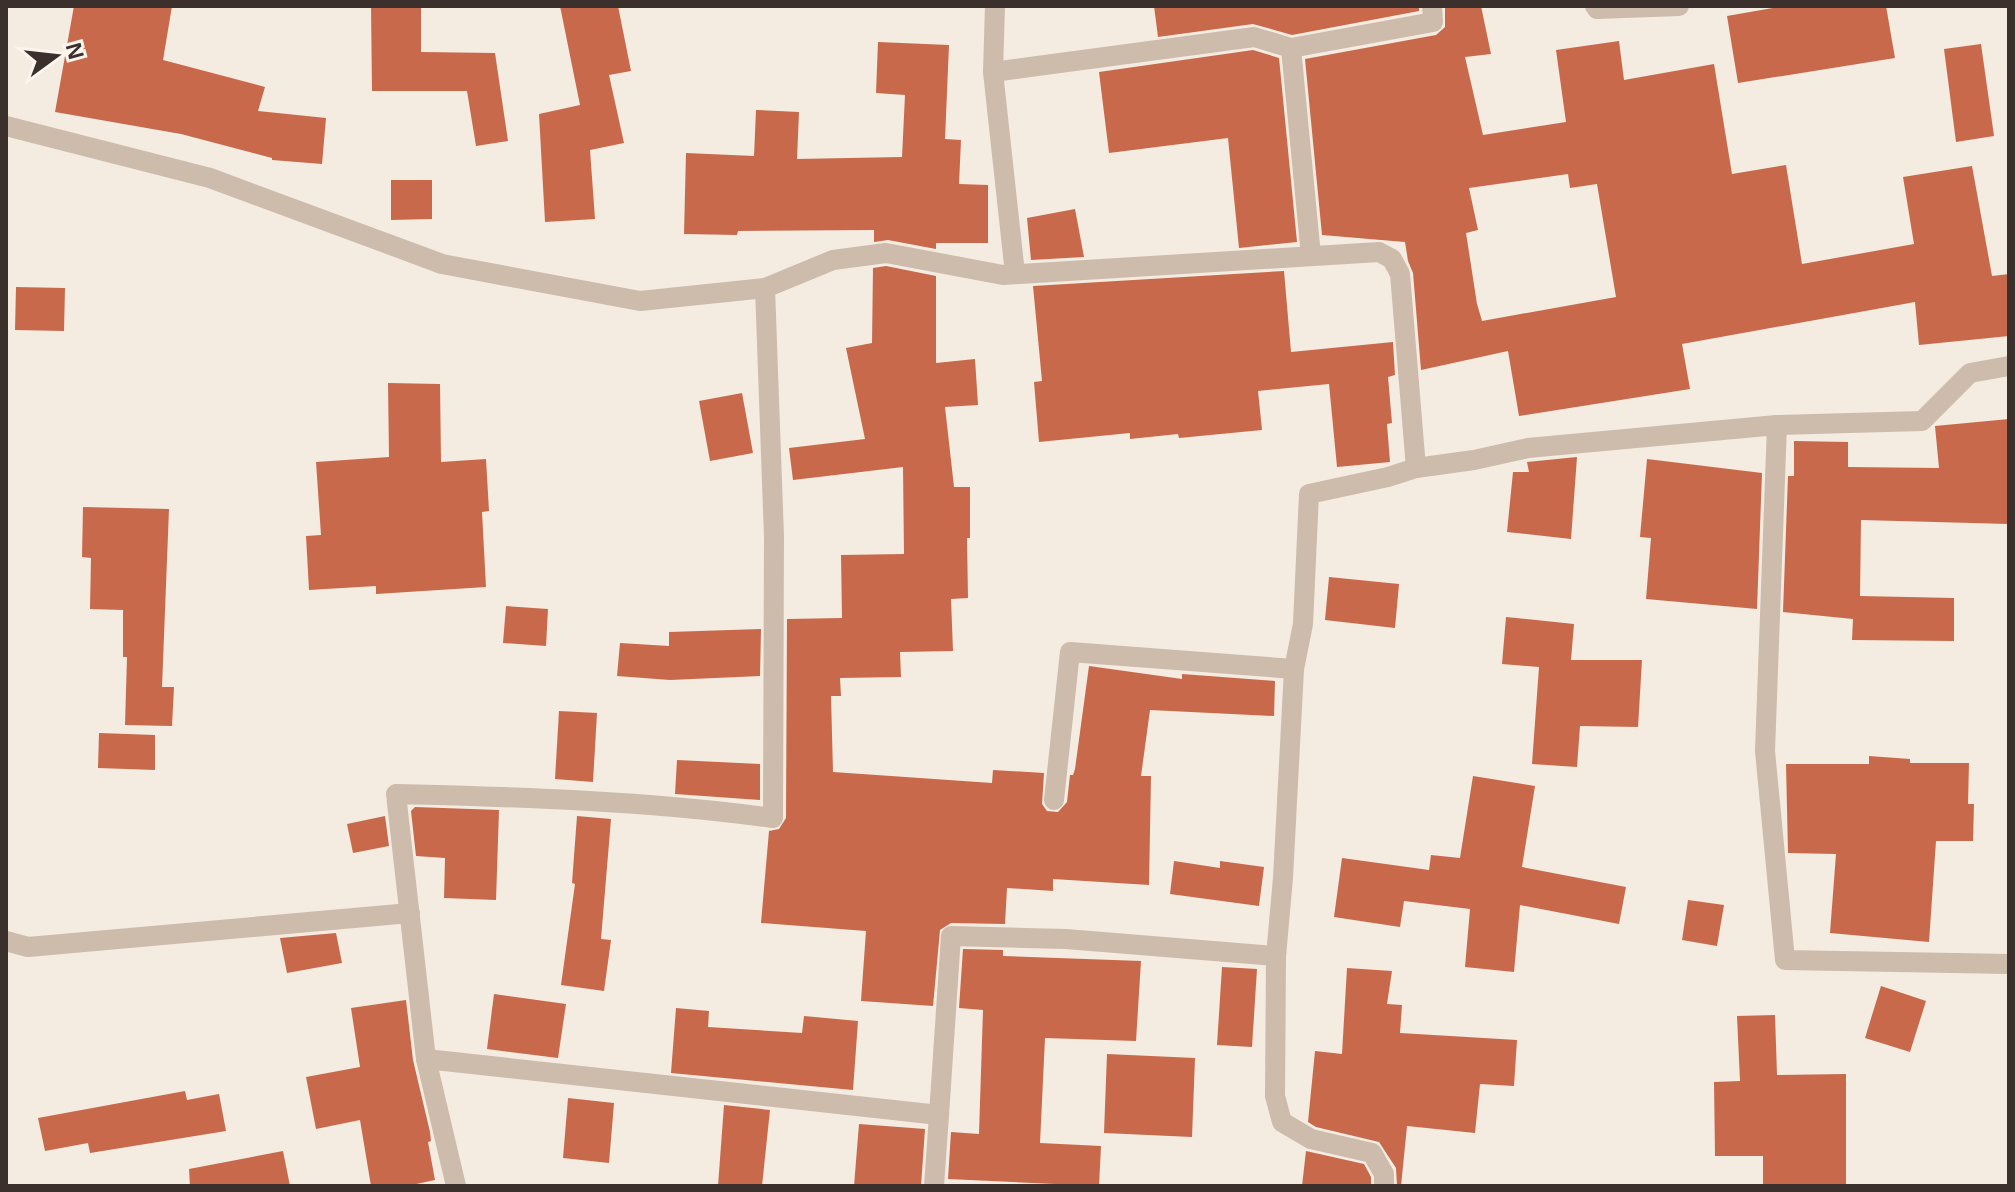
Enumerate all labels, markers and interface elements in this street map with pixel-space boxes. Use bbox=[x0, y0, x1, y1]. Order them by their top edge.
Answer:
north arrow bbox=[16, 16, 96, 96]
text: N bbox=[61, 40, 89, 62]

